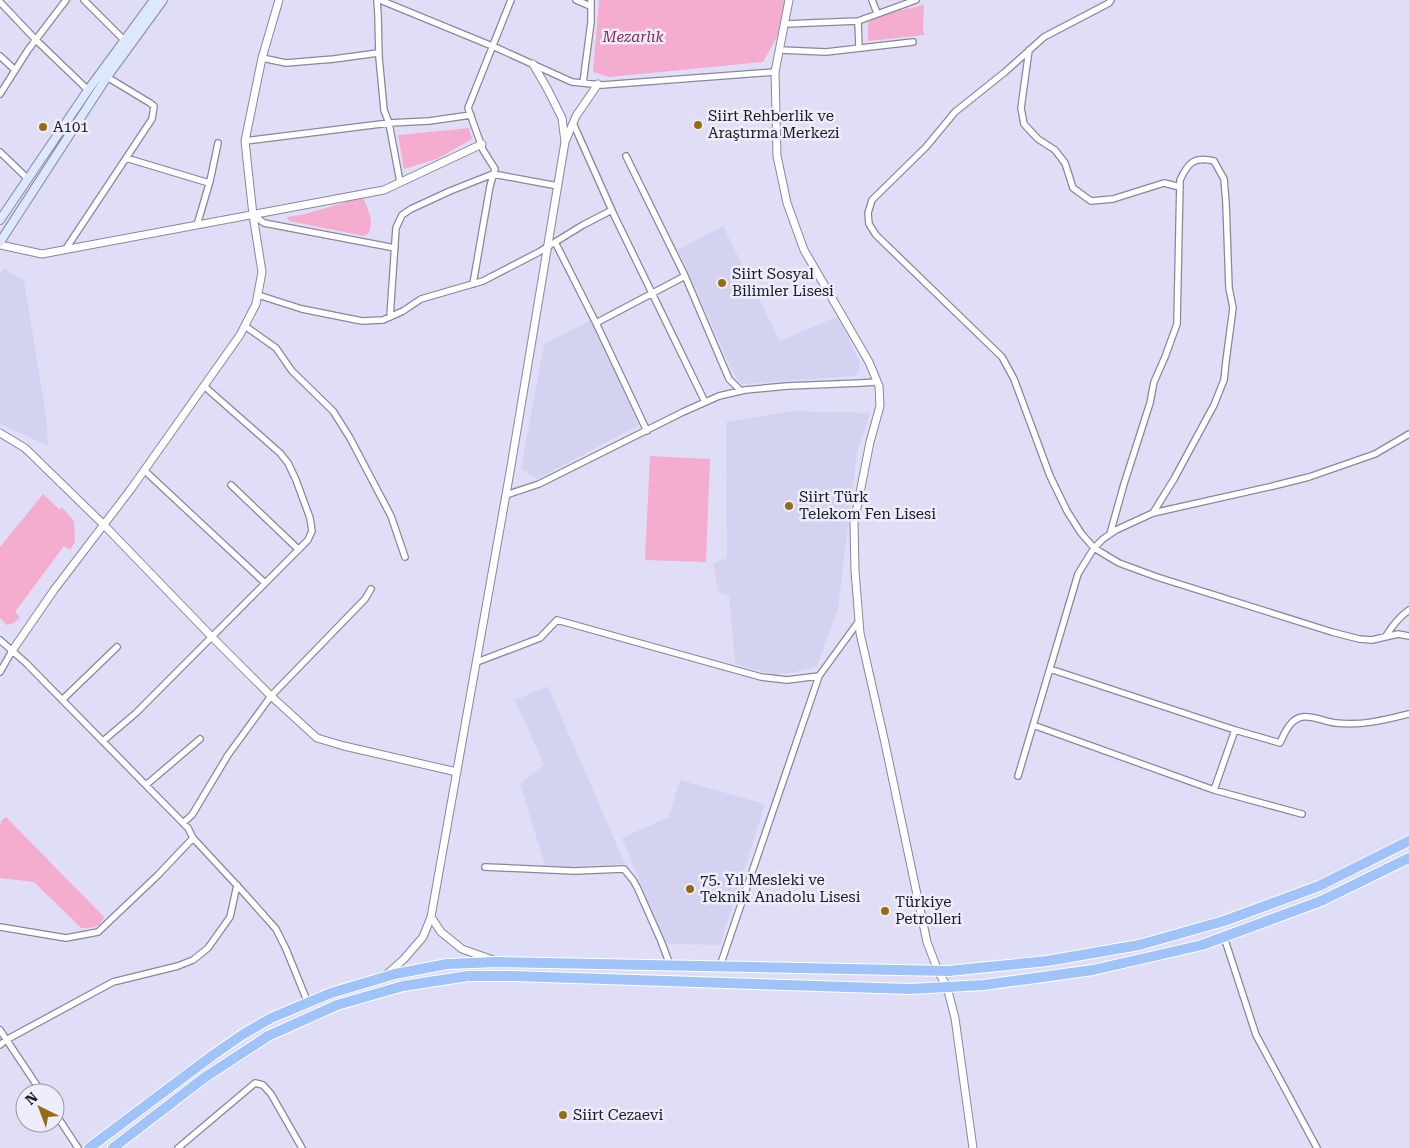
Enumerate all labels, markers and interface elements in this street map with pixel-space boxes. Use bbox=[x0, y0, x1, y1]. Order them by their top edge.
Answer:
park label: Mezarlık bbox=[601, 28, 664, 46]
place label: Siirt Rehberlik ve Araştırma Merkezi bbox=[708, 107, 840, 142]
place label: A101 bbox=[53, 118, 89, 136]
marker: Siirt Rehberlik ve Araştırma Merkezi bbox=[692, 119, 704, 131]
marker: A101 bbox=[37, 121, 49, 133]
place label: Siirt Sosyal Bilimler Lisesi bbox=[732, 265, 834, 300]
marker: Siirt Sosyal Bilimler Lisesi bbox=[716, 277, 728, 289]
place label: Siirt Türk Telekom Fen Lisesi bbox=[799, 488, 936, 523]
marker: Siirt Türk Telekom Fen Lisesi bbox=[783, 500, 795, 512]
place label: 75. Yıl Mesleki ve Teknik Anadolu Lisesi bbox=[700, 871, 861, 906]
marker: 75. Yıl Mesleki ve Teknik Anadolu Lisesi bbox=[684, 883, 696, 895]
place label: Türkiye Petrolleri bbox=[895, 893, 962, 928]
marker: Türkiye Petrolleri bbox=[879, 905, 891, 917]
north arrow bbox=[15, 1083, 65, 1133]
text: N bbox=[22, 1089, 41, 1108]
place label: Siirt Cezaevi bbox=[573, 1106, 663, 1124]
marker: Siirt Cezaevi bbox=[557, 1109, 569, 1121]

